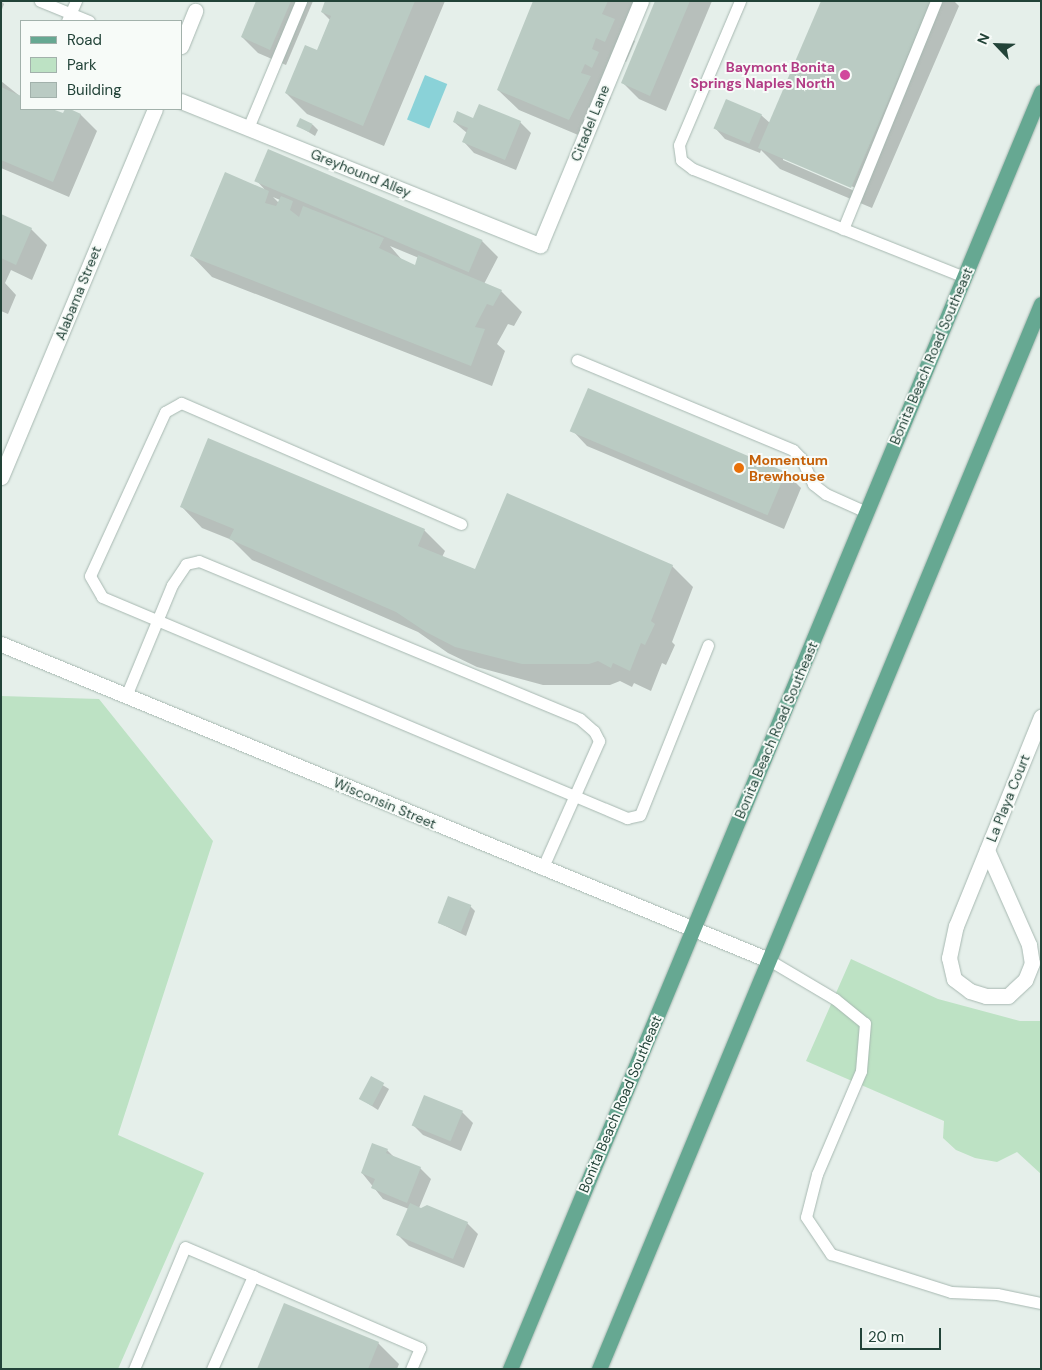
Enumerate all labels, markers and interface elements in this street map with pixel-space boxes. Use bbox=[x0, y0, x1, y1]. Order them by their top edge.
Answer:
legend bbox=[20, 20, 182, 110]
north arrow bbox=[972, 20, 1022, 70]
text: Road bbox=[67, 30, 102, 50]
text: N bbox=[973, 31, 994, 47]
text: Park bbox=[67, 55, 97, 75]
place label: Baymont Bonita Springs Naples North bbox=[690, 59, 835, 92]
marker: Baymont Bonita Springs Naples North bbox=[839, 69, 851, 81]
text: Building bbox=[67, 80, 122, 100]
street label: Citadel Lane bbox=[567, 82, 613, 164]
street label: Greyhound Alley bbox=[308, 145, 414, 201]
street label: Alabama Street bbox=[51, 244, 105, 342]
street label: Bonita Beach Road Southeast bbox=[886, 265, 976, 447]
place label: Momentum Brewhouse bbox=[749, 452, 828, 484]
marker: Momentum Brewhouse bbox=[733, 462, 745, 474]
street label: Bonita Beach Road Southeast bbox=[731, 639, 821, 821]
street label: La Playa Court bbox=[983, 752, 1033, 844]
street label: Wisconsin Street bbox=[331, 774, 439, 832]
street label: Bonita Beach Road Southeast bbox=[575, 1013, 665, 1195]
scale bar bbox=[862, 1318, 943, 1350]
text: 20 m bbox=[868, 1327, 904, 1347]

